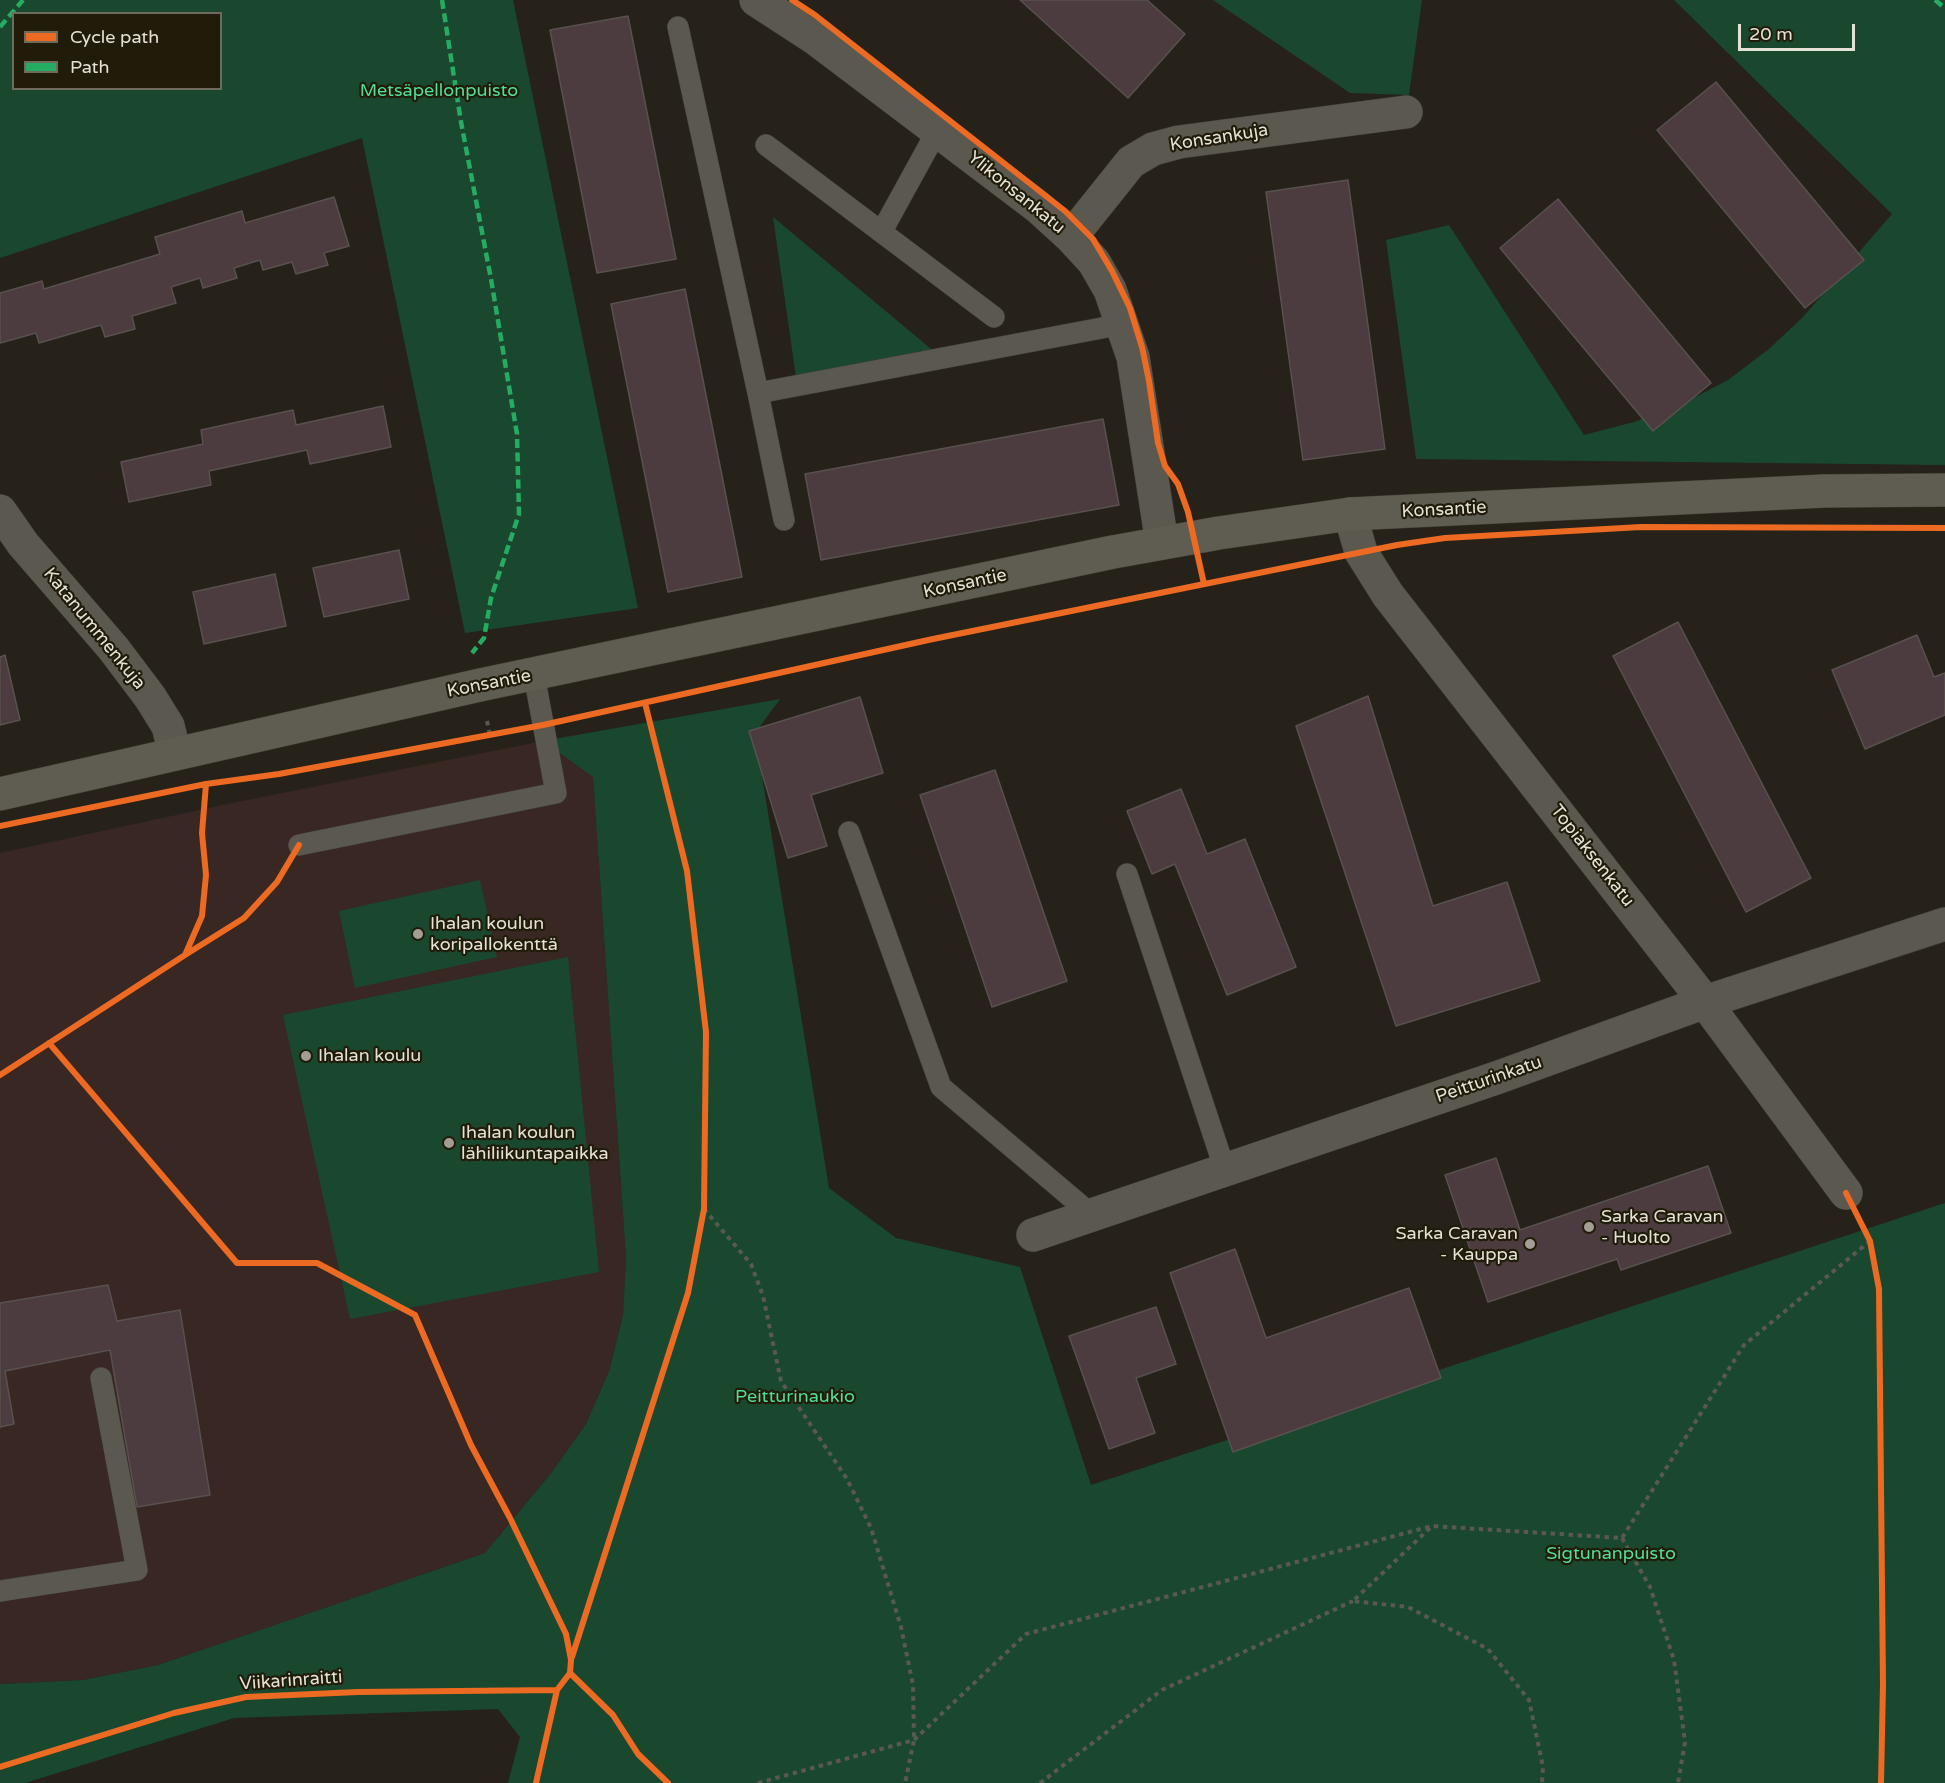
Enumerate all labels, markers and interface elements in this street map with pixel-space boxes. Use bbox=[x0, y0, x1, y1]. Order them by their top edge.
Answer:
legend bbox=[12, 12, 222, 90]
scale bar bbox=[1741, 12, 1858, 50]
text: 20 m bbox=[1749, 23, 1793, 45]
text: Cycle path bbox=[70, 26, 159, 48]
text: Path bbox=[70, 56, 109, 78]
park label: Metsäpellonpuisto bbox=[360, 80, 518, 102]
street label: Konsankuja bbox=[1168, 120, 1270, 156]
street label: Ylikonsankatu bbox=[963, 147, 1069, 239]
street label: Konsantie bbox=[1401, 497, 1487, 523]
street label: Katanummenkuja bbox=[38, 564, 150, 694]
street label: Konsantie bbox=[921, 565, 1009, 603]
street label: Konsantie bbox=[445, 665, 533, 703]
street label: Topiaksenkatu bbox=[1545, 801, 1639, 911]
place label: Ihalan koulun koripallokenttä bbox=[430, 913, 558, 956]
marker: Ihalan koulun koripallokenttä bbox=[411, 927, 425, 941]
place label: Ihalan koulu bbox=[318, 1045, 421, 1067]
marker: Ihalan koulu bbox=[299, 1049, 313, 1063]
street label: Peitturinkatu bbox=[1433, 1052, 1545, 1108]
place label: Ihalan koulun lähiliikuntapaikka bbox=[461, 1122, 609, 1164]
marker: Ihalan koulun lähiliikuntapaikka bbox=[442, 1136, 456, 1150]
place label: Sarka Caravan - Huolto bbox=[1601, 1206, 1724, 1248]
marker: Sarka Caravan - Huolto bbox=[1582, 1220, 1596, 1234]
place label: Sarka Caravan - Kauppa bbox=[1395, 1223, 1518, 1266]
marker: Sarka Caravan - Kauppa bbox=[1523, 1237, 1537, 1251]
park label: Peitturinaukio bbox=[735, 1386, 855, 1408]
park label: Sigtunanpuisto bbox=[1546, 1543, 1676, 1565]
street label: Viikarinraitti bbox=[239, 1667, 343, 1695]

